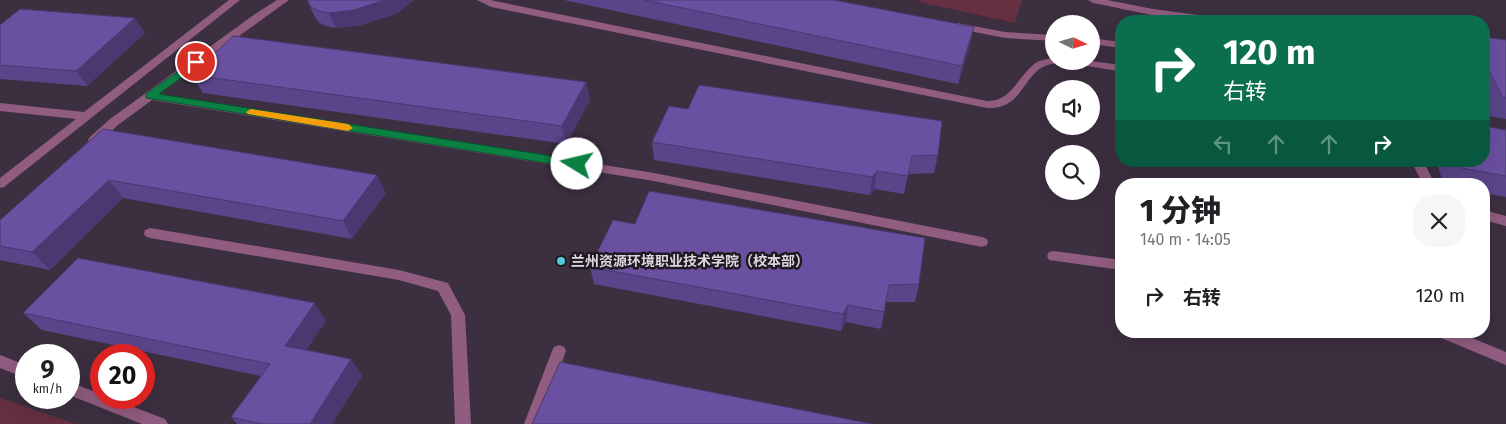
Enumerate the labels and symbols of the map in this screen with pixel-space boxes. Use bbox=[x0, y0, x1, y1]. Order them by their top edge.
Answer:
north arrow bbox=[1045, 15, 1100, 70]
pin bbox=[175, 41, 217, 83]
position arrow bbox=[550, 137, 602, 189]
place label: 兰州资源环境职业技术学院（校本部） bbox=[571, 253, 809, 270]
marker: 兰州资源环境职业技术学院（校本部） bbox=[555, 255, 567, 267]
speed limit sign: 20 bbox=[90, 344, 155, 409]

